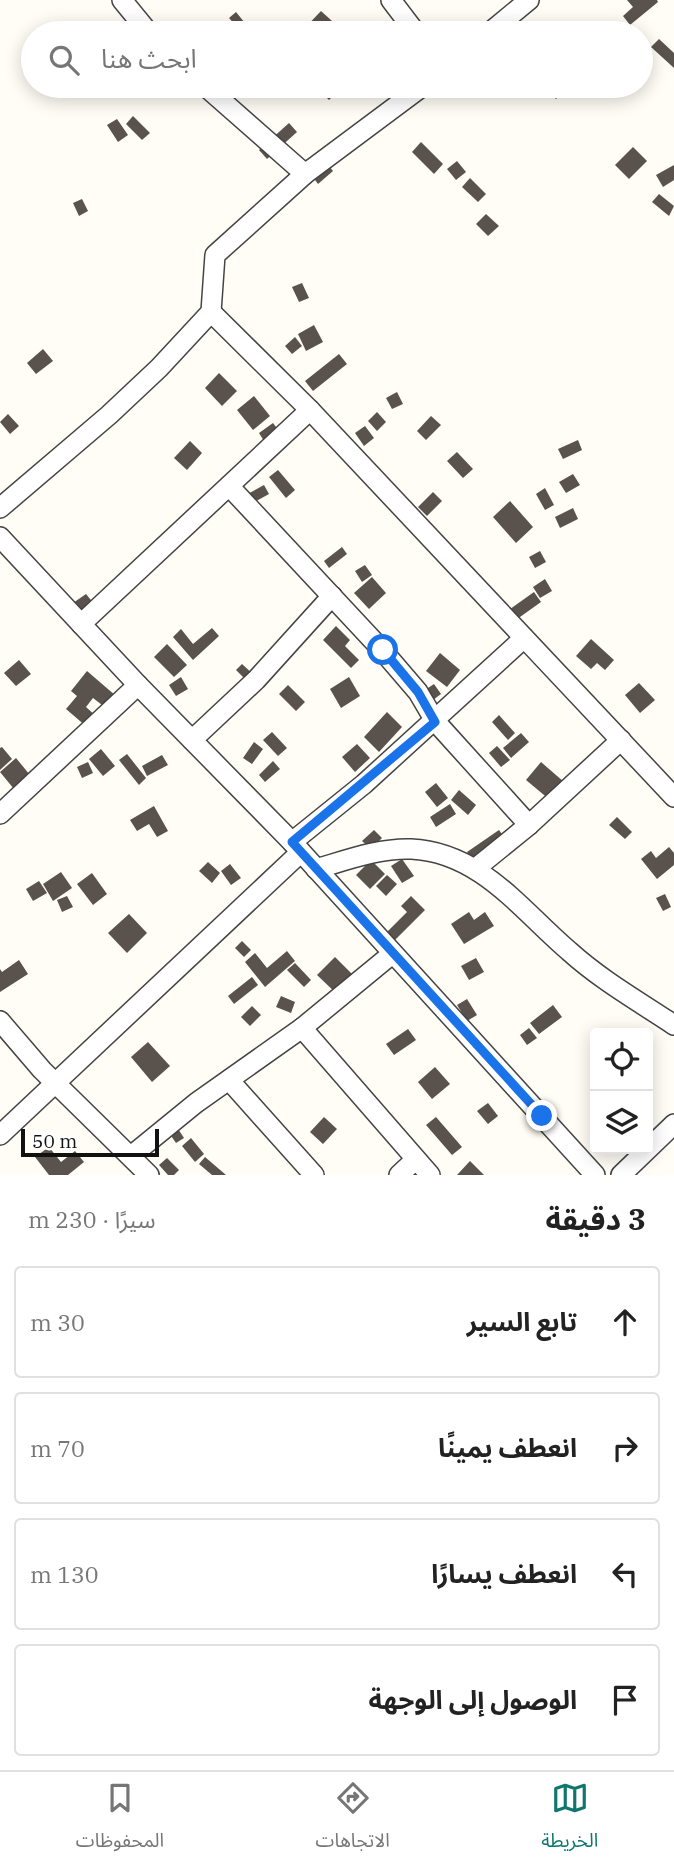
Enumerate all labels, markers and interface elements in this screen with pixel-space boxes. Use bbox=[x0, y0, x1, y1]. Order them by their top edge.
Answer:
search box bbox=[21, 21, 653, 98]
icon: search bbox=[45, 41, 83, 79]
text: ابحث هنا bbox=[101, 41, 197, 75]
route start bbox=[367, 634, 398, 665]
map controls bbox=[590, 1028, 653, 1154]
button: locate bbox=[590, 1028, 653, 1091]
button: layers bbox=[590, 1091, 653, 1154]
route end bbox=[526, 1100, 557, 1131]
scale bar bbox=[21, 1126, 159, 1158]
text: 50 m bbox=[32, 1129, 77, 1153]
text: 3 دقيقة bbox=[546, 1199, 646, 1238]
text: سيرًا · 230 m bbox=[28, 1204, 155, 1234]
icon: ahead bbox=[606, 1303, 644, 1341]
text: تابع السير bbox=[467, 1304, 577, 1338]
text: 30 m bbox=[30, 1307, 85, 1337]
icon: right bbox=[606, 1429, 644, 1467]
text: انعطف يمينًا bbox=[438, 1430, 577, 1464]
text: 70 m bbox=[30, 1433, 85, 1463]
icon: left bbox=[606, 1555, 644, 1593]
text: انعطف يسارًا bbox=[431, 1556, 577, 1590]
text: 130 m bbox=[30, 1559, 99, 1589]
icon: arrive bbox=[606, 1681, 644, 1719]
text: الوصول إلى الوجهة bbox=[369, 1682, 577, 1716]
tab: المحفوظات bbox=[76, 1779, 164, 1861]
tab: الاتجاهات bbox=[316, 1779, 390, 1861]
tab: الخريطة bbox=[541, 1779, 598, 1861]

